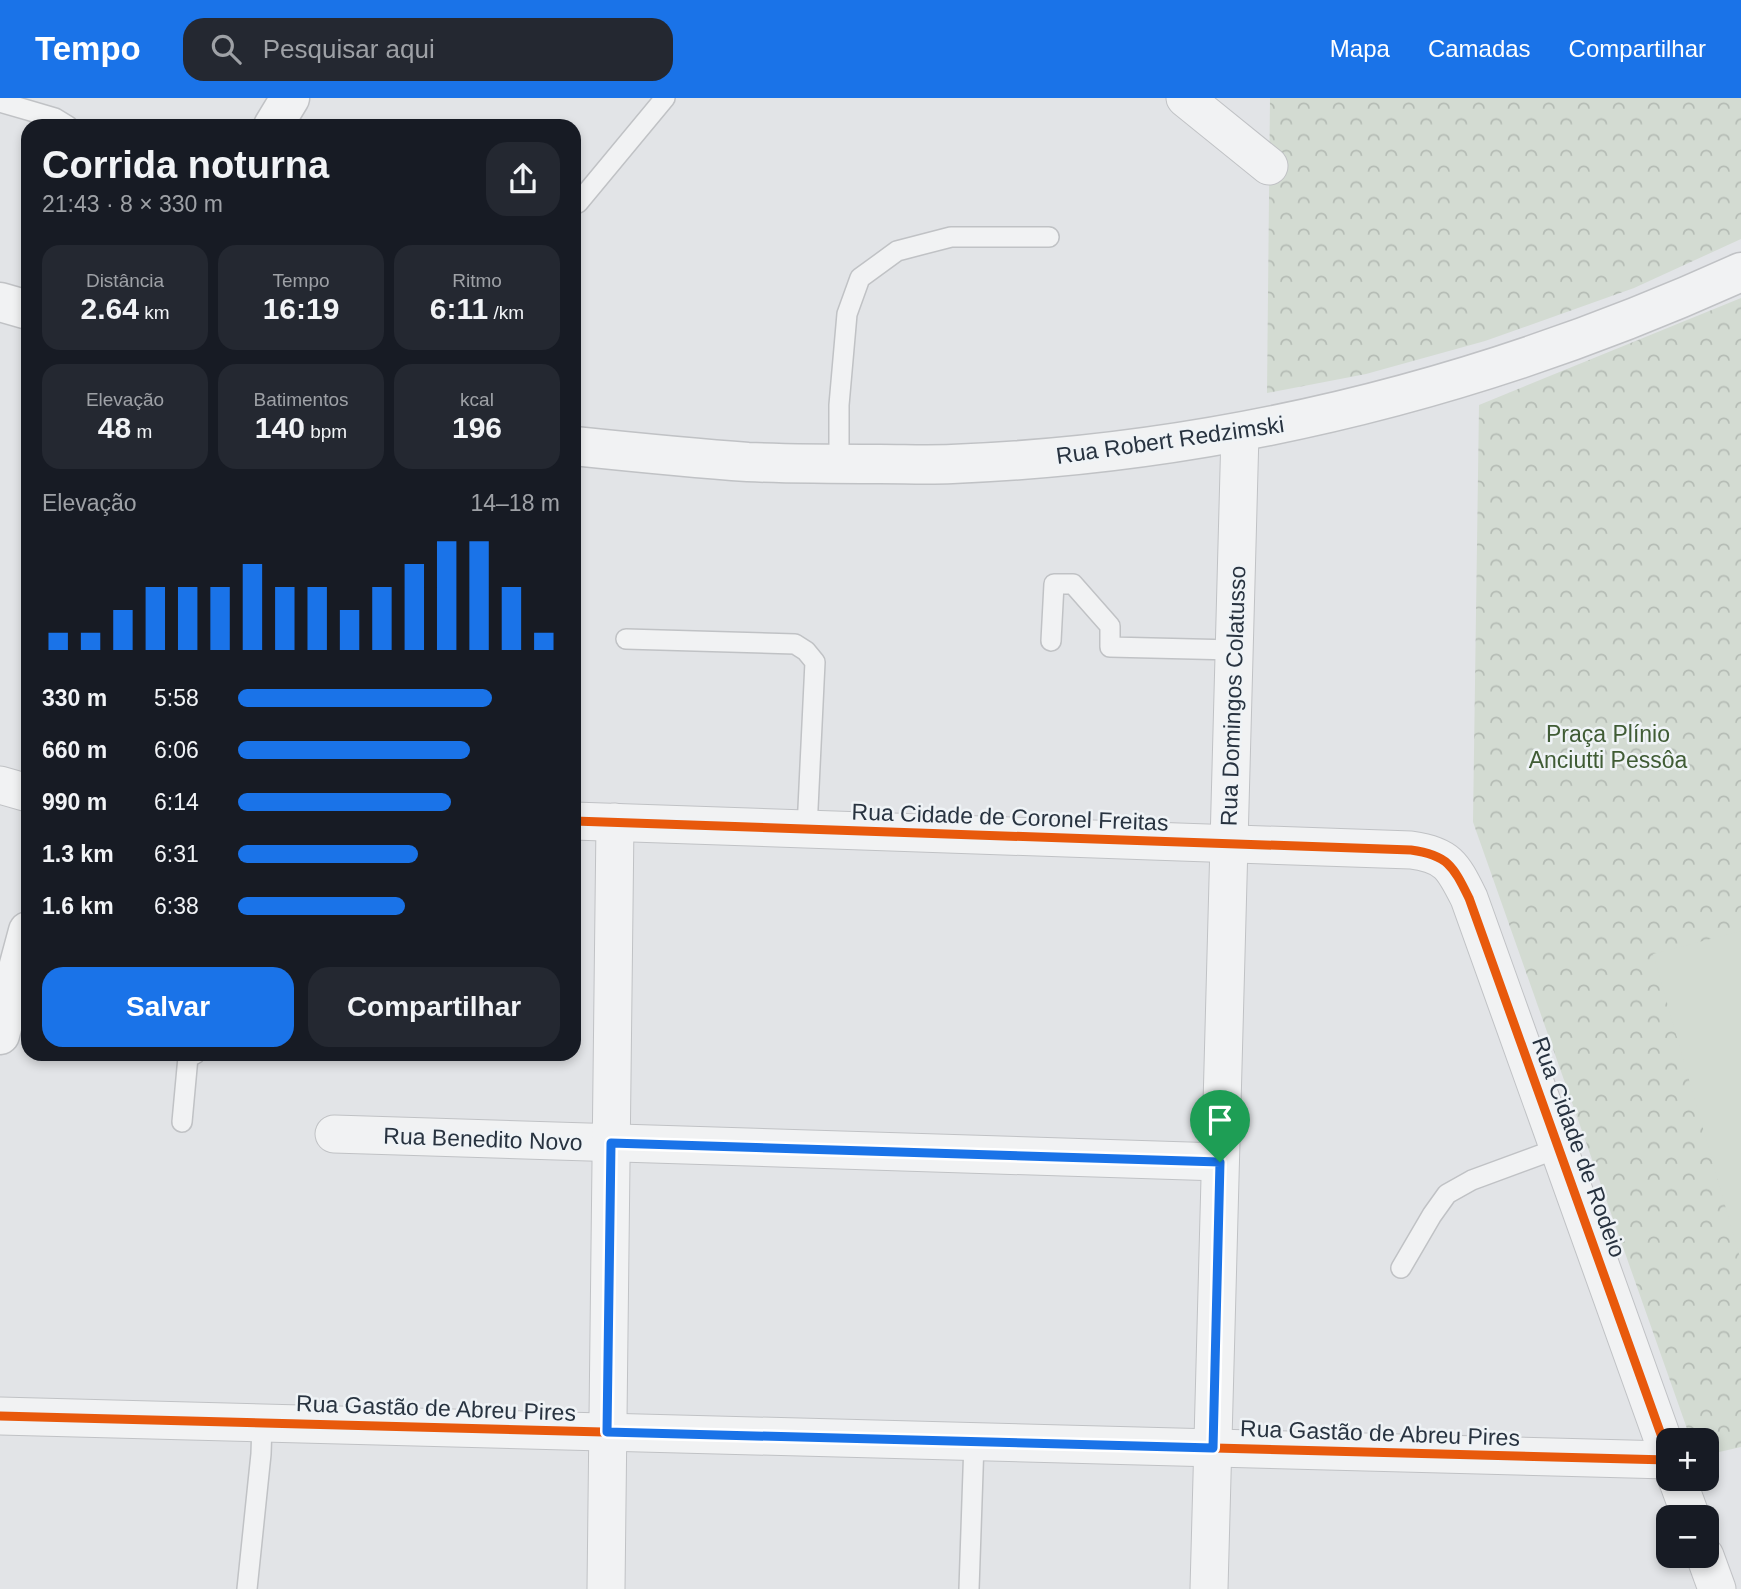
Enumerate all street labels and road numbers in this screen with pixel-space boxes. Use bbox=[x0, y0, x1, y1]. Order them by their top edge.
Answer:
street label: Rua Robert Redzimski bbox=[1054, 411, 1286, 469]
street label: Rua Domingos Colatusso bbox=[1215, 565, 1251, 827]
street label: Rua Cidade de Coronel Freitas bbox=[851, 798, 1169, 836]
street label: Rua Cidade de Rodeio bbox=[1527, 1033, 1631, 1261]
street label: Rua Benedito Novo bbox=[383, 1123, 583, 1155]
street label: Rua Gastão de Abreu Pires bbox=[296, 1390, 576, 1426]
street label: Rua Gastão de Abreu Pires bbox=[1240, 1415, 1520, 1451]

